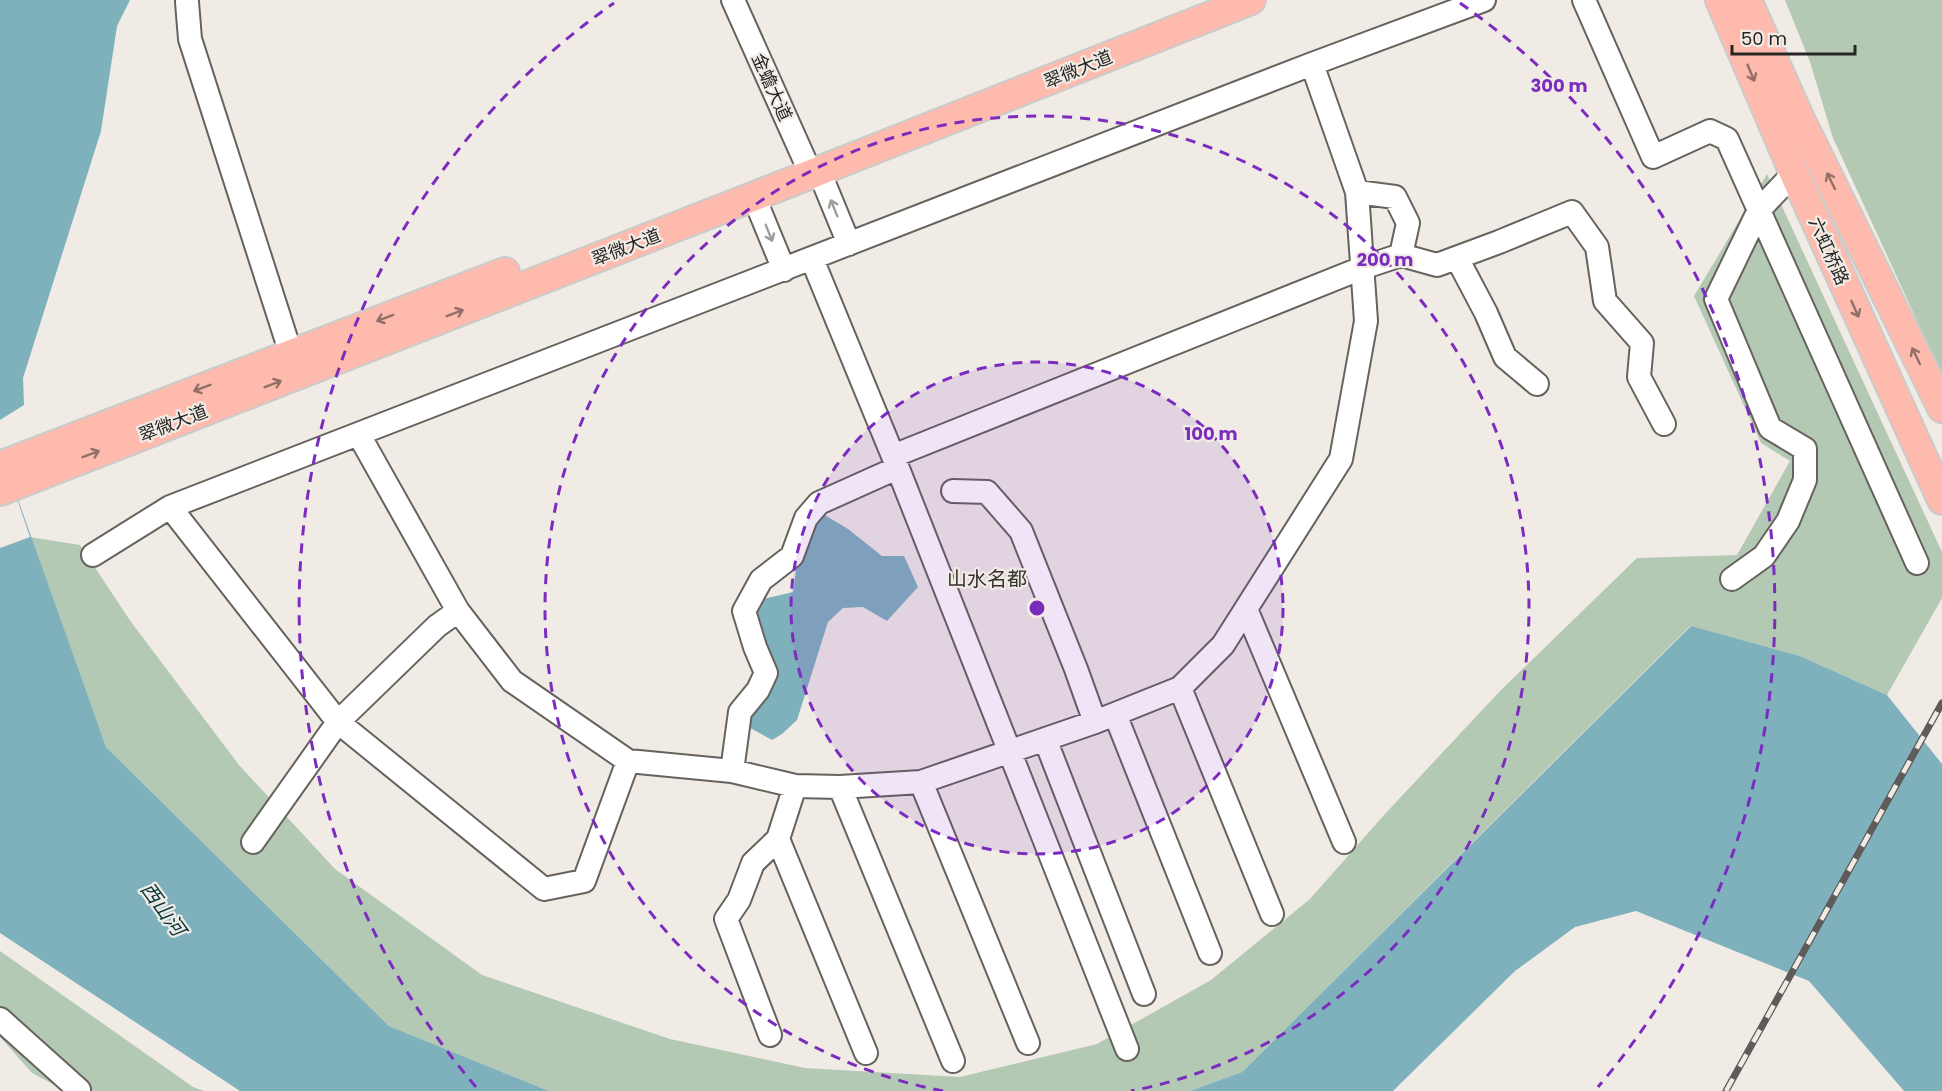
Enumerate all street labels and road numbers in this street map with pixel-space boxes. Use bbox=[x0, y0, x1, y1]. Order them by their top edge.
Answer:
street label: 翠微大道 bbox=[1040, 44, 1116, 94]
street label: 金蟾大道 bbox=[746, 49, 798, 125]
street label: 六虹桥路 bbox=[1803, 213, 1855, 289]
street label: 翠微大道 bbox=[588, 222, 664, 272]
street label: 翠微大道 bbox=[135, 398, 211, 448]

